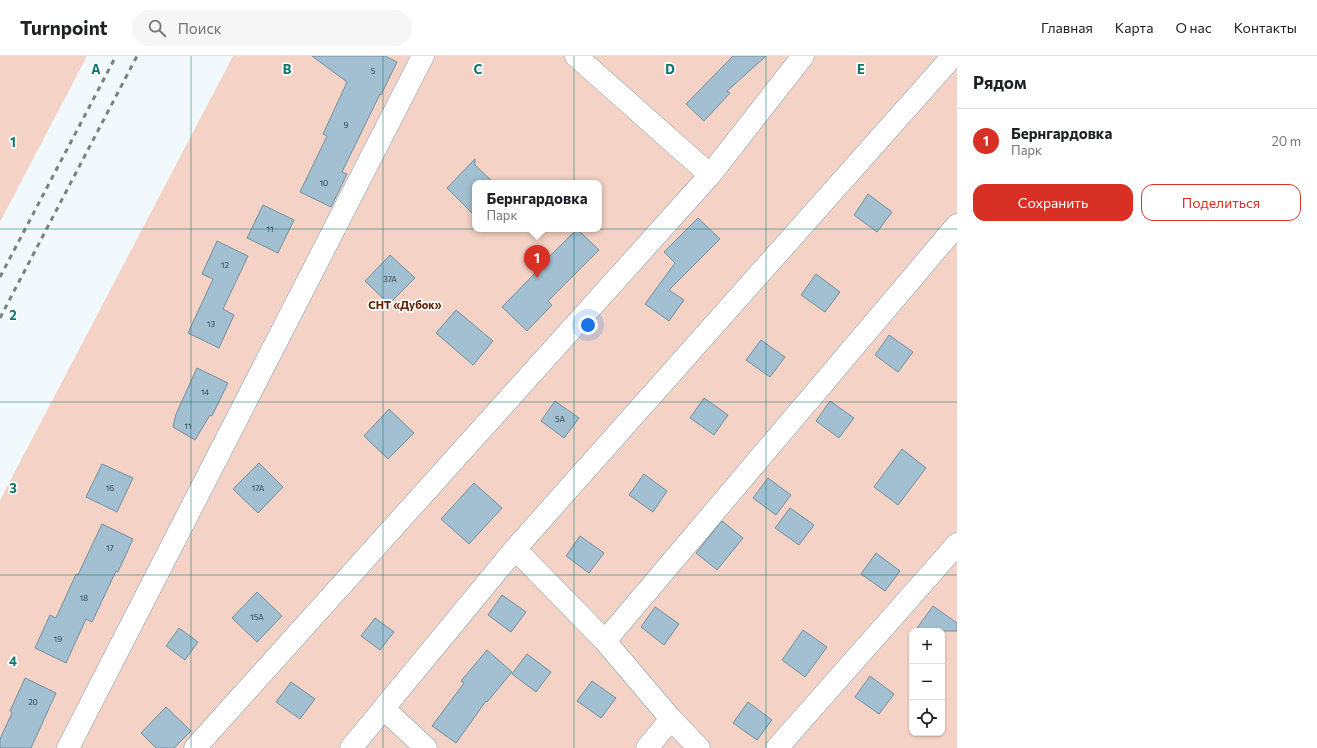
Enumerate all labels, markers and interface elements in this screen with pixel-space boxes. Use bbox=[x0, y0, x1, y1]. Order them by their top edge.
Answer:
search box bbox=[132, 10, 412, 46]
text: Turnpoint bbox=[20, 16, 108, 39]
icon: search bbox=[146, 17, 168, 39]
text: Поиск bbox=[178, 19, 222, 37]
text: Главная bbox=[1041, 19, 1093, 36]
text: Карта bbox=[1115, 19, 1153, 36]
text: О нас bbox=[1175, 19, 1212, 36]
text: Контакты bbox=[1234, 19, 1297, 36]
text: A bbox=[91, 61, 101, 77]
text: B bbox=[283, 61, 292, 77]
text: C bbox=[474, 61, 483, 77]
text: D bbox=[665, 61, 675, 77]
text: E bbox=[857, 61, 865, 77]
house number: 5 bbox=[371, 66, 376, 76]
text: Рядом bbox=[973, 72, 1027, 93]
house number: 9 bbox=[344, 120, 349, 130]
text: Бернгардовка bbox=[1011, 124, 1112, 142]
text: 1 bbox=[983, 133, 989, 149]
text: 20 m bbox=[1272, 133, 1301, 149]
text: 1 bbox=[10, 134, 16, 150]
text: Парк bbox=[1011, 142, 1042, 158]
house number: 10 bbox=[320, 178, 328, 188]
popup bbox=[472, 180, 602, 232]
button: Сохранить bbox=[973, 184, 1133, 221]
button: Поделиться bbox=[1141, 184, 1301, 221]
text: Бернгардовка bbox=[486, 189, 588, 207]
text: Парк bbox=[486, 207, 517, 223]
house number: 11 bbox=[267, 224, 273, 234]
pin: 1 bbox=[524, 245, 550, 278]
house number: 12 bbox=[221, 260, 229, 270]
house number: 37А bbox=[383, 274, 397, 284]
district label: СНТ «Дубок» bbox=[368, 298, 442, 311]
text: 2 bbox=[9, 307, 17, 323]
your location bbox=[578, 315, 598, 335]
house number: 13 bbox=[207, 319, 215, 329]
house number: 14 bbox=[201, 387, 209, 397]
house number: 5А bbox=[555, 414, 565, 424]
house number: 11 bbox=[185, 421, 191, 431]
text: 3 bbox=[9, 480, 17, 496]
house number: 16 bbox=[106, 483, 114, 493]
house number: 17А bbox=[252, 483, 265, 493]
house number: 17 bbox=[106, 543, 114, 553]
house number: 18 bbox=[80, 593, 88, 603]
house number: 15А bbox=[250, 612, 264, 622]
map controls bbox=[909, 628, 945, 736]
button: + bbox=[909, 628, 945, 664]
house number: 19 bbox=[54, 634, 62, 644]
text: 4 bbox=[9, 653, 17, 669]
button: − bbox=[909, 664, 945, 700]
house number: 20 bbox=[28, 697, 38, 707]
button: locate bbox=[909, 700, 945, 736]

